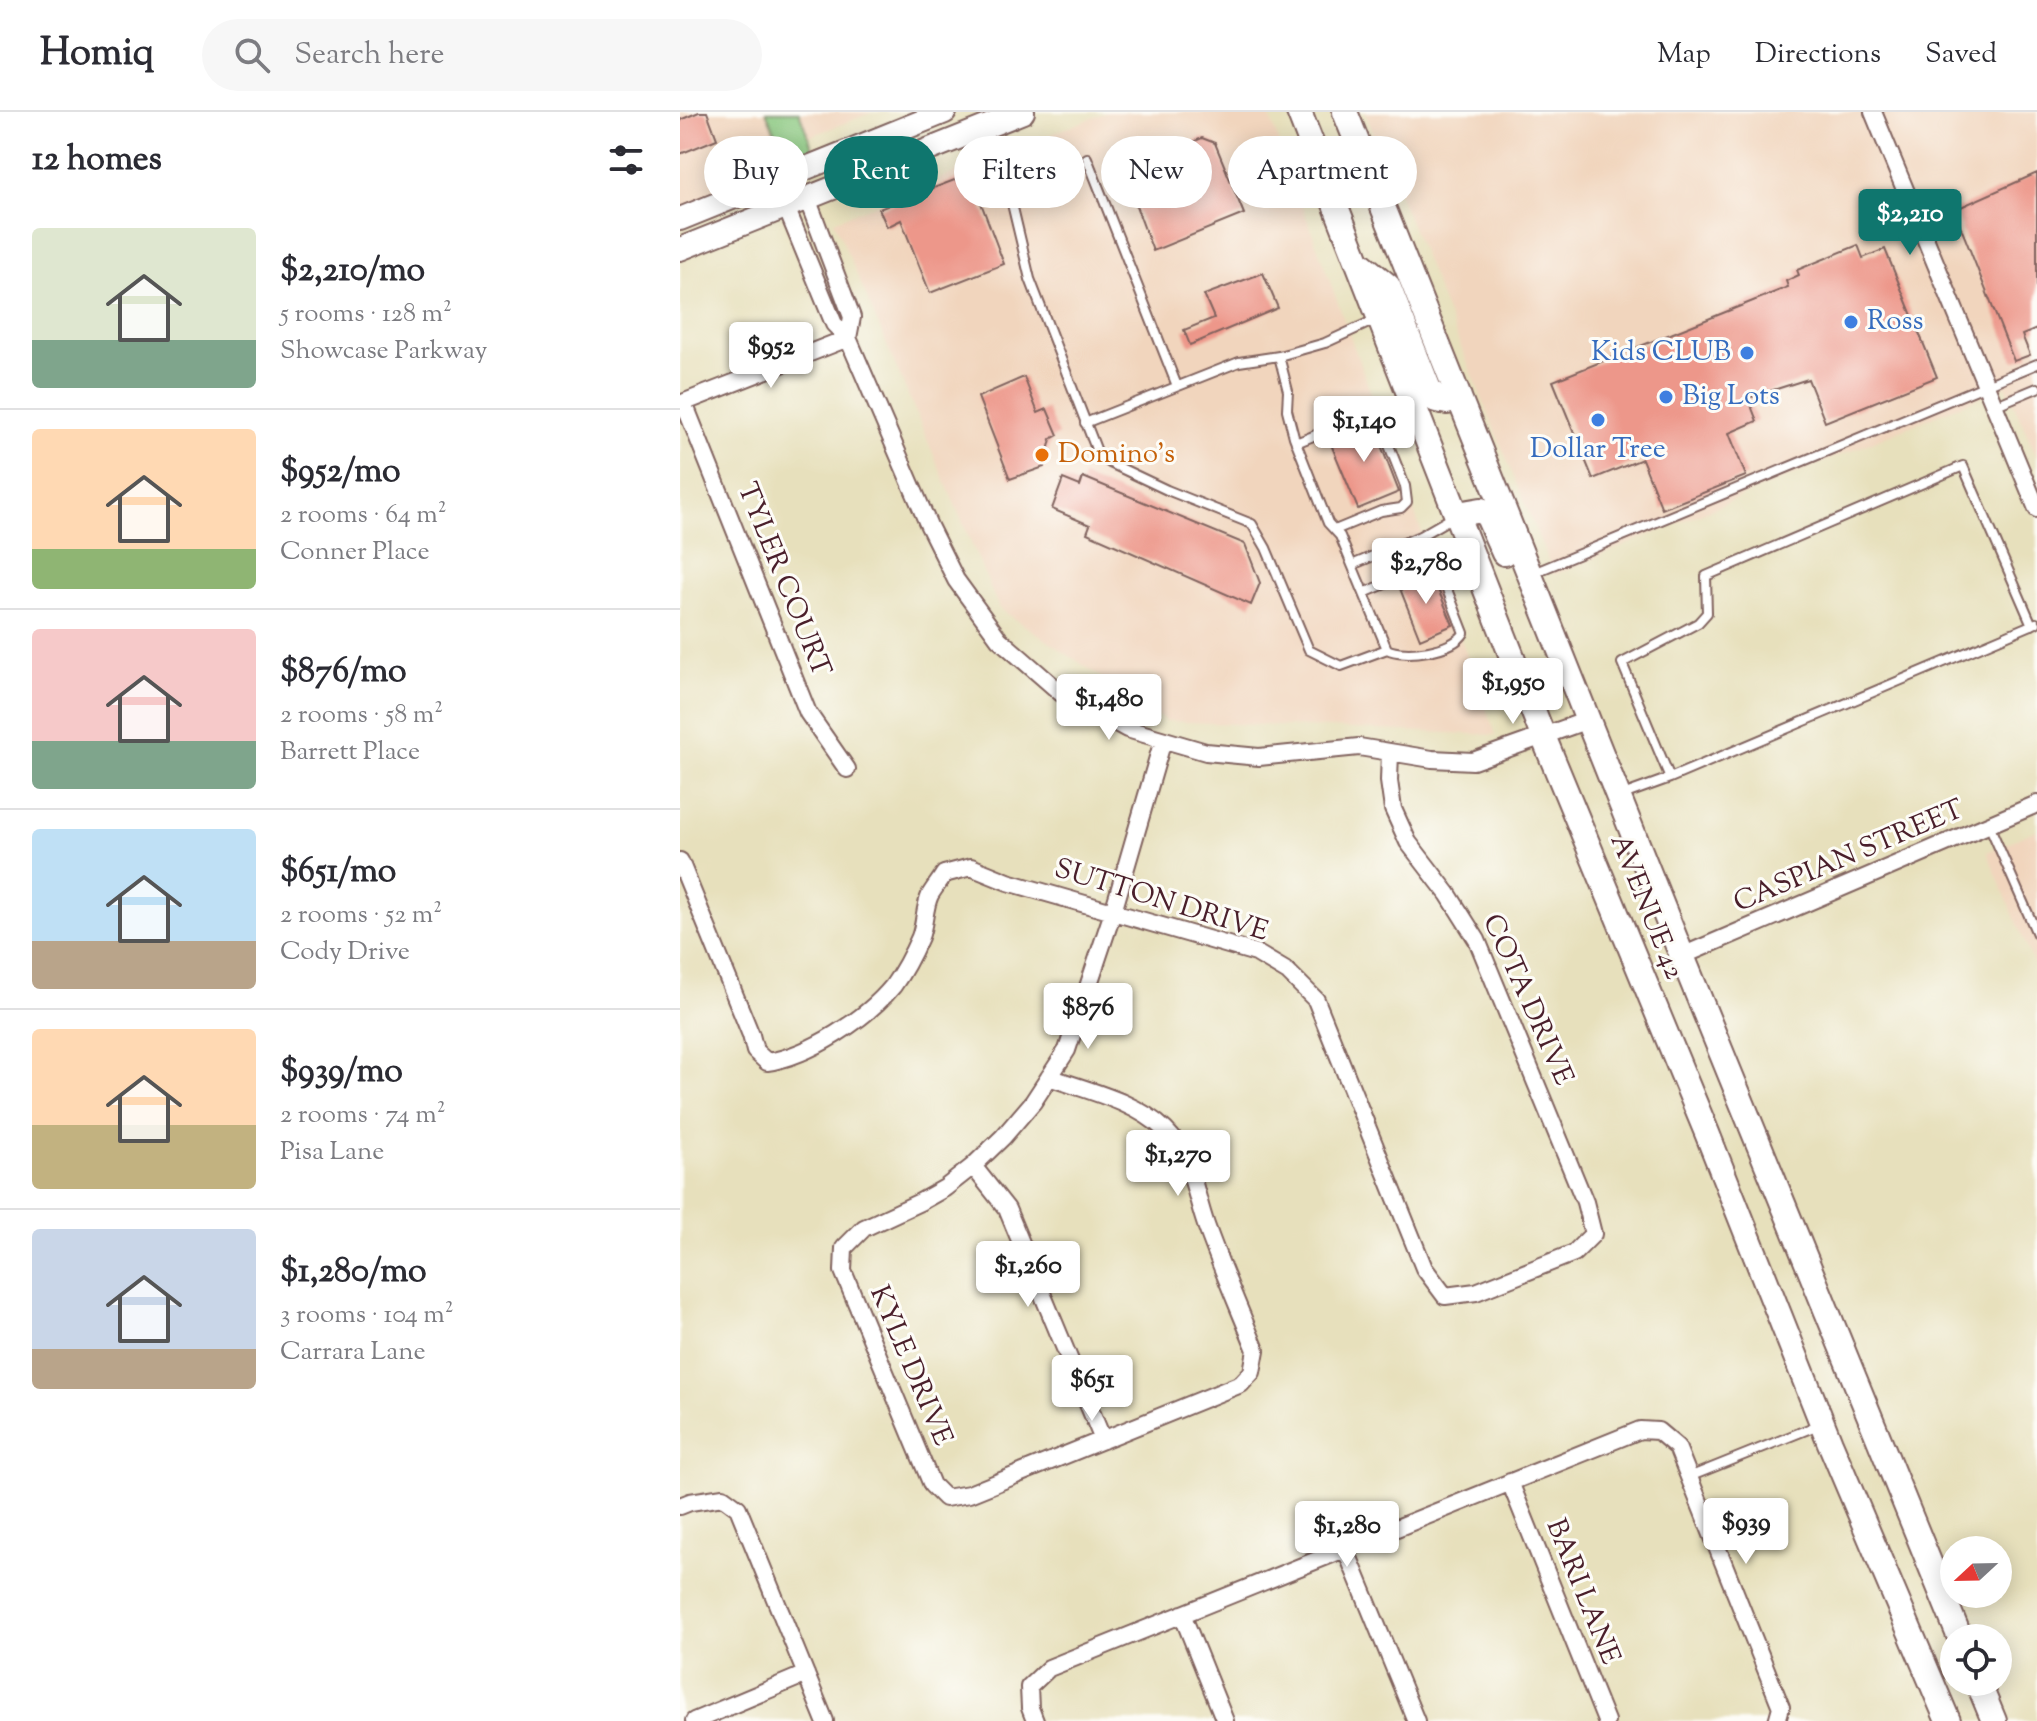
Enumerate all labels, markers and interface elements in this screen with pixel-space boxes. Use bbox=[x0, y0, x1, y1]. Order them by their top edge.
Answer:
search box bbox=[202, 19, 762, 91]
text: Homiq bbox=[40, 28, 154, 82]
icon: search bbox=[230, 33, 274, 77]
text: Search here bbox=[294, 34, 445, 77]
text: Map bbox=[1657, 35, 1711, 75]
text: Directions bbox=[1755, 35, 1881, 75]
text: Saved bbox=[1925, 35, 1997, 75]
text: 12 homes bbox=[32, 136, 162, 185]
chip: Buy bbox=[704, 136, 808, 208]
chip: Rent bbox=[824, 136, 938, 208]
chip: Filters bbox=[954, 136, 1085, 208]
chip: New bbox=[1101, 136, 1212, 208]
chip: Apartment bbox=[1228, 136, 1417, 208]
icon: filters bbox=[604, 138, 648, 182]
pin: $2,210 bbox=[1845, 189, 1975, 257]
text: $2,210 bbox=[1876, 196, 1944, 233]
text: $2,210/mo bbox=[280, 247, 425, 296]
icon: home bbox=[96, 260, 192, 356]
text: 5 rooms · 128 m² bbox=[280, 296, 452, 333]
place label: Ross bbox=[1867, 302, 1924, 342]
marker: Ross bbox=[1842, 313, 1860, 331]
pin: $952 bbox=[724, 322, 818, 390]
text: $952 bbox=[747, 329, 795, 366]
text: Showcase Parkway bbox=[280, 333, 488, 370]
place label: Kids CLUB bbox=[1591, 333, 1731, 373]
marker: Kids CLUB bbox=[1738, 344, 1756, 362]
place label: Big Lots bbox=[1682, 377, 1780, 417]
marker: Big Lots bbox=[1657, 388, 1675, 406]
pin: $1,140 bbox=[1299, 396, 1429, 464]
text: $1,140 bbox=[1332, 403, 1396, 440]
marker: Dollar Tree bbox=[1589, 411, 1607, 429]
place label: Dollar Tree bbox=[1530, 430, 1666, 470]
place label: Domino's bbox=[1058, 435, 1175, 475]
marker: Domino's bbox=[1033, 446, 1051, 464]
text: $952/mo bbox=[280, 448, 401, 497]
icon: home bbox=[96, 461, 192, 557]
street label: TYLER COURT bbox=[726, 477, 840, 683]
text: 2 rooms · 64 m² bbox=[280, 497, 447, 534]
text: Conner Place bbox=[280, 534, 430, 571]
pin: $2,780 bbox=[1361, 538, 1491, 606]
text: $2,780 bbox=[1390, 545, 1462, 582]
text: $876/mo bbox=[280, 648, 407, 697]
pin: $1,950 bbox=[1448, 658, 1578, 726]
icon: home bbox=[96, 661, 192, 757]
text: $1,950 bbox=[1481, 665, 1545, 702]
pin: $1,480 bbox=[1044, 674, 1174, 742]
text: $1,480 bbox=[1074, 681, 1144, 718]
text: 2 rooms · 58 m² bbox=[280, 697, 443, 734]
text: Barrett Place bbox=[280, 734, 420, 771]
street label: CASPIAN STREET bbox=[1728, 790, 1970, 924]
street label: AVENUE 42 bbox=[1599, 828, 1693, 986]
text: $651/mo bbox=[280, 848, 396, 897]
street label: SUTTON DRIVE bbox=[1049, 849, 1273, 953]
icon: home bbox=[96, 861, 192, 957]
text: 2 rooms · 52 m² bbox=[280, 897, 442, 934]
street label: COTA DRIVE bbox=[1471, 908, 1583, 1092]
text: Cody Drive bbox=[280, 934, 410, 971]
pin: $876 bbox=[1041, 983, 1135, 1051]
text: $876 bbox=[1062, 990, 1114, 1027]
text: $939/mo bbox=[280, 1048, 403, 1097]
icon: home bbox=[96, 1061, 192, 1157]
text: 2 rooms · 74 m² bbox=[280, 1097, 445, 1134]
pin: $1,270 bbox=[1113, 1130, 1243, 1198]
text: Pisa Lane bbox=[280, 1134, 384, 1171]
text: $1,270 bbox=[1144, 1137, 1212, 1174]
pin: $1,260 bbox=[963, 1241, 1093, 1309]
text: $1,280/mo bbox=[280, 1248, 427, 1297]
text: $1,260 bbox=[994, 1248, 1062, 1285]
icon: home bbox=[96, 1261, 192, 1357]
street label: KYLE DRIVE bbox=[858, 1280, 962, 1452]
text: 3 rooms · 104 m² bbox=[280, 1297, 454, 1334]
text: Carrara Lane bbox=[280, 1334, 426, 1371]
pin: $651 bbox=[1045, 1355, 1139, 1423]
text: $651 bbox=[1070, 1362, 1114, 1399]
pin: $939 bbox=[1699, 1498, 1793, 1566]
pin: $1,280 bbox=[1282, 1501, 1412, 1569]
text: $939 bbox=[1721, 1505, 1771, 1542]
text: $1,280 bbox=[1313, 1508, 1381, 1545]
street label: BARI LANE bbox=[1535, 1513, 1629, 1671]
north arrow bbox=[1940, 1536, 2012, 1608]
map controls bbox=[1940, 1536, 2012, 1696]
button: locate bbox=[1940, 1624, 2012, 1696]

